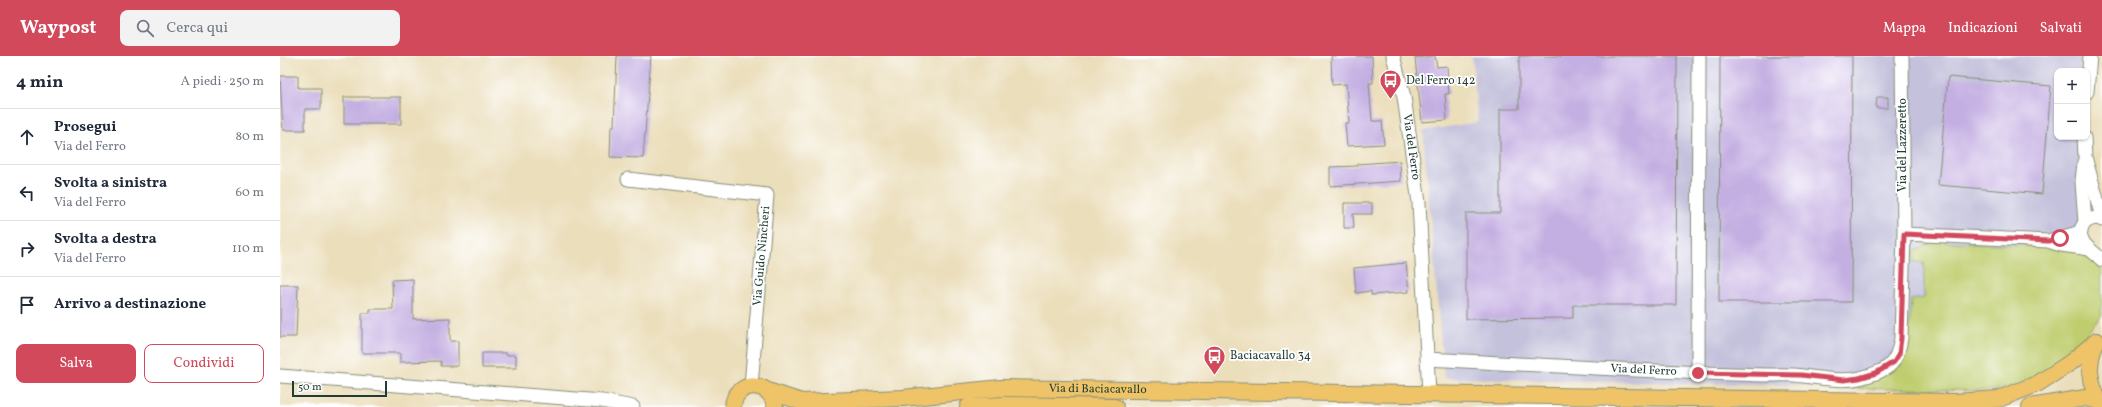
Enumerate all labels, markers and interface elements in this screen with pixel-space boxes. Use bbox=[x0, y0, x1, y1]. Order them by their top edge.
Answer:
search box bbox=[120, 10, 400, 46]
text: Waypost bbox=[20, 15, 96, 41]
icon: search bbox=[134, 17, 156, 39]
text: Cerca qui bbox=[166, 18, 228, 39]
text: Mappa bbox=[1883, 19, 1926, 38]
text: Indicazioni bbox=[1948, 19, 2018, 38]
text: Salvati bbox=[2040, 19, 2082, 38]
bus stop icon: Del Ferro 142 bbox=[1378, 68, 1404, 101]
map controls bbox=[2054, 68, 2090, 140]
button: + bbox=[2054, 68, 2090, 104]
text: 4 min bbox=[16, 71, 63, 94]
text: A piedi · 250 m bbox=[181, 73, 264, 91]
place label: Del Ferro 142 bbox=[1406, 73, 1475, 89]
street label: Via del Lazzeretto bbox=[1895, 98, 1911, 192]
button: − bbox=[2054, 104, 2090, 140]
street label: Via del Ferro bbox=[1399, 113, 1424, 181]
text: Prosegui bbox=[54, 117, 117, 138]
icon: ahead bbox=[16, 126, 38, 148]
text: 80 m bbox=[235, 128, 264, 146]
text: Via del Ferro bbox=[54, 138, 126, 156]
text: Svolta a sinistra bbox=[54, 173, 167, 194]
icon: left bbox=[16, 182, 38, 204]
text: 60 m bbox=[236, 184, 264, 202]
text: Via del Ferro bbox=[54, 194, 126, 212]
street label: Via Guido Nincheri bbox=[750, 205, 774, 307]
text: Svolta a destra bbox=[54, 229, 157, 250]
route start bbox=[2051, 229, 2069, 247]
icon: right bbox=[16, 238, 38, 260]
text: 110 m bbox=[232, 240, 264, 258]
text: Via del Ferro bbox=[54, 250, 126, 268]
icon: arrive bbox=[16, 294, 38, 316]
text: Arrivo a destinazione bbox=[54, 294, 206, 315]
bus stop icon: Baciacavallo 34 bbox=[1201, 343, 1227, 376]
button: Salva bbox=[16, 344, 136, 383]
button: Condividi bbox=[144, 344, 264, 383]
place label: Baciacavallo 34 bbox=[1230, 348, 1311, 364]
street label: Via del Ferro bbox=[1610, 361, 1677, 380]
route end bbox=[1689, 364, 1707, 382]
scale bar bbox=[292, 379, 387, 398]
text: 50 m bbox=[298, 380, 322, 395]
street label: Via di Baciacavallo bbox=[1049, 381, 1147, 398]

